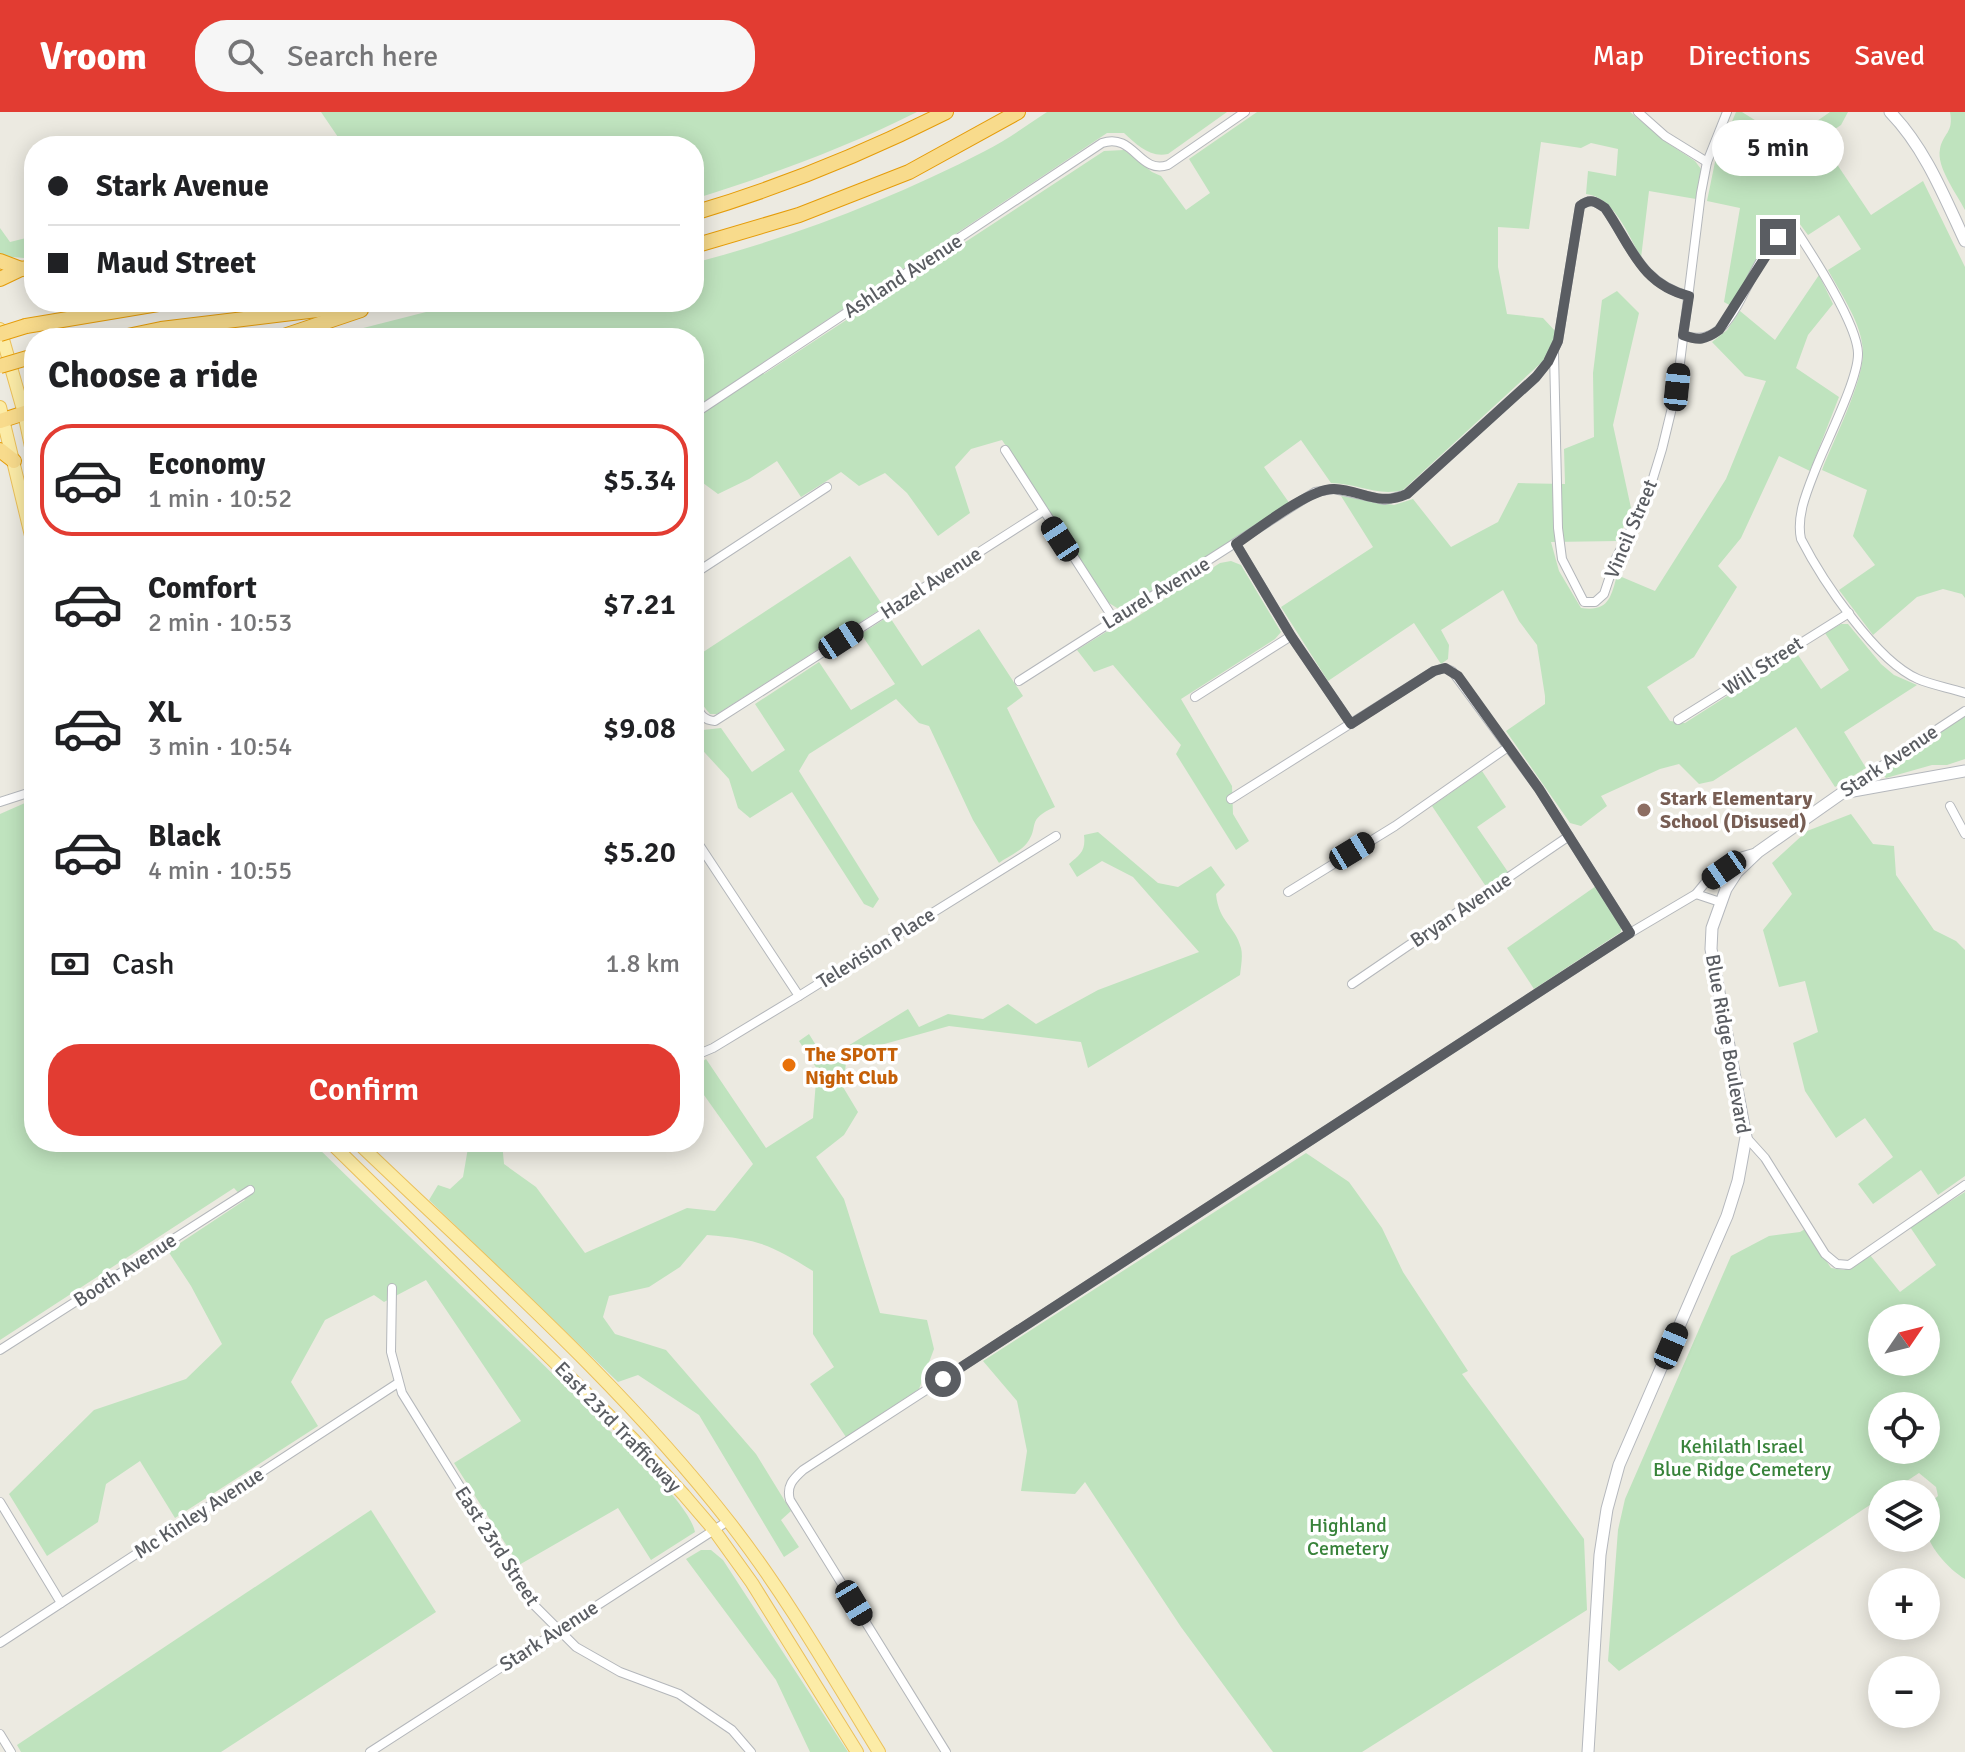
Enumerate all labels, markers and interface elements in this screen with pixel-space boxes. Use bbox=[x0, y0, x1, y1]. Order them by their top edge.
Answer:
search box bbox=[195, 20, 755, 92]
text: Vroom bbox=[40, 33, 147, 80]
icon: search bbox=[223, 34, 267, 78]
text: Search here bbox=[287, 38, 438, 75]
text: Map bbox=[1592, 39, 1644, 73]
text: Directions bbox=[1688, 39, 1810, 73]
text: Saved bbox=[1854, 39, 1925, 73]
callout: 5 min bbox=[1712, 121, 1844, 177]
text: 5 min bbox=[1747, 132, 1809, 164]
text: Stark Avenue bbox=[96, 168, 269, 205]
route end bbox=[1760, 219, 1796, 255]
street label: Ashland Avenue bbox=[839, 228, 967, 324]
text: Maud Street bbox=[96, 245, 256, 282]
text: Choose a ride bbox=[48, 353, 258, 398]
car bbox=[1663, 362, 1691, 412]
icon: car bbox=[52, 444, 124, 516]
text: Economy bbox=[148, 446, 265, 483]
text: $5.34 bbox=[603, 462, 676, 499]
street label: Vincil Street bbox=[1599, 476, 1663, 582]
text: 1 min · 10:52 bbox=[148, 483, 292, 515]
car bbox=[1037, 512, 1083, 566]
street label: Hazel Avenue bbox=[876, 541, 986, 625]
street label: Laurel Avenue bbox=[1098, 551, 1214, 635]
icon: car bbox=[52, 568, 124, 640]
text: Comfort bbox=[148, 570, 257, 607]
text: $7.21 bbox=[603, 586, 676, 623]
text: 2 min · 10:53 bbox=[148, 607, 292, 639]
car bbox=[814, 617, 868, 663]
street label: Will Street bbox=[1718, 631, 1808, 701]
icon: car bbox=[52, 692, 124, 764]
text: XL bbox=[148, 694, 182, 731]
text: $9.08 bbox=[603, 710, 676, 747]
street label: Stark Avenue bbox=[1835, 719, 1943, 803]
text: 3 min · 10:54 bbox=[148, 731, 292, 763]
place label: Stark Elementary School (Disused) bbox=[1660, 786, 1813, 834]
marker: Stark Elementary School (Disused) bbox=[1635, 801, 1653, 819]
icon: car bbox=[52, 816, 124, 888]
text: Black bbox=[148, 818, 221, 855]
car bbox=[1325, 828, 1379, 874]
text: $5.20 bbox=[603, 834, 676, 871]
car bbox=[1697, 846, 1751, 894]
text: 4 min · 10:55 bbox=[148, 855, 292, 887]
street label: Bryan Avenue bbox=[1406, 867, 1516, 953]
street label: Television Place bbox=[812, 902, 940, 994]
icon: cash bbox=[48, 942, 92, 986]
text: Cash bbox=[112, 946, 175, 983]
text: 1.8 km bbox=[606, 948, 680, 980]
street label: Blue Ridge Boulevard bbox=[1700, 952, 1756, 1136]
place label: The SPOTT Night Club bbox=[805, 1042, 898, 1090]
button: Confirm bbox=[48, 1044, 680, 1136]
marker: The SPOTT Night Club bbox=[780, 1056, 798, 1074]
street label: Booth Avenue bbox=[69, 1227, 181, 1313]
north arrow bbox=[1868, 1304, 1940, 1376]
map controls bbox=[1868, 1304, 1940, 1728]
car bbox=[1651, 1319, 1691, 1373]
street label: East 23rd Trafficway bbox=[549, 1356, 687, 1498]
route start bbox=[925, 1361, 961, 1397]
button: locate bbox=[1868, 1392, 1940, 1464]
park label: Kehilath Israel Blue Ridge Cemetery bbox=[1653, 1434, 1832, 1482]
street label: Mc Kinley Avenue bbox=[129, 1462, 269, 1564]
button: layers bbox=[1868, 1480, 1940, 1552]
street label: East 23rd Street bbox=[449, 1482, 545, 1610]
park label: Highland Cemetery bbox=[1307, 1513, 1390, 1561]
button: + bbox=[1868, 1568, 1940, 1640]
car bbox=[831, 1576, 877, 1630]
street label: Stark Avenue bbox=[495, 1595, 603, 1677]
button: − bbox=[1868, 1656, 1940, 1728]

